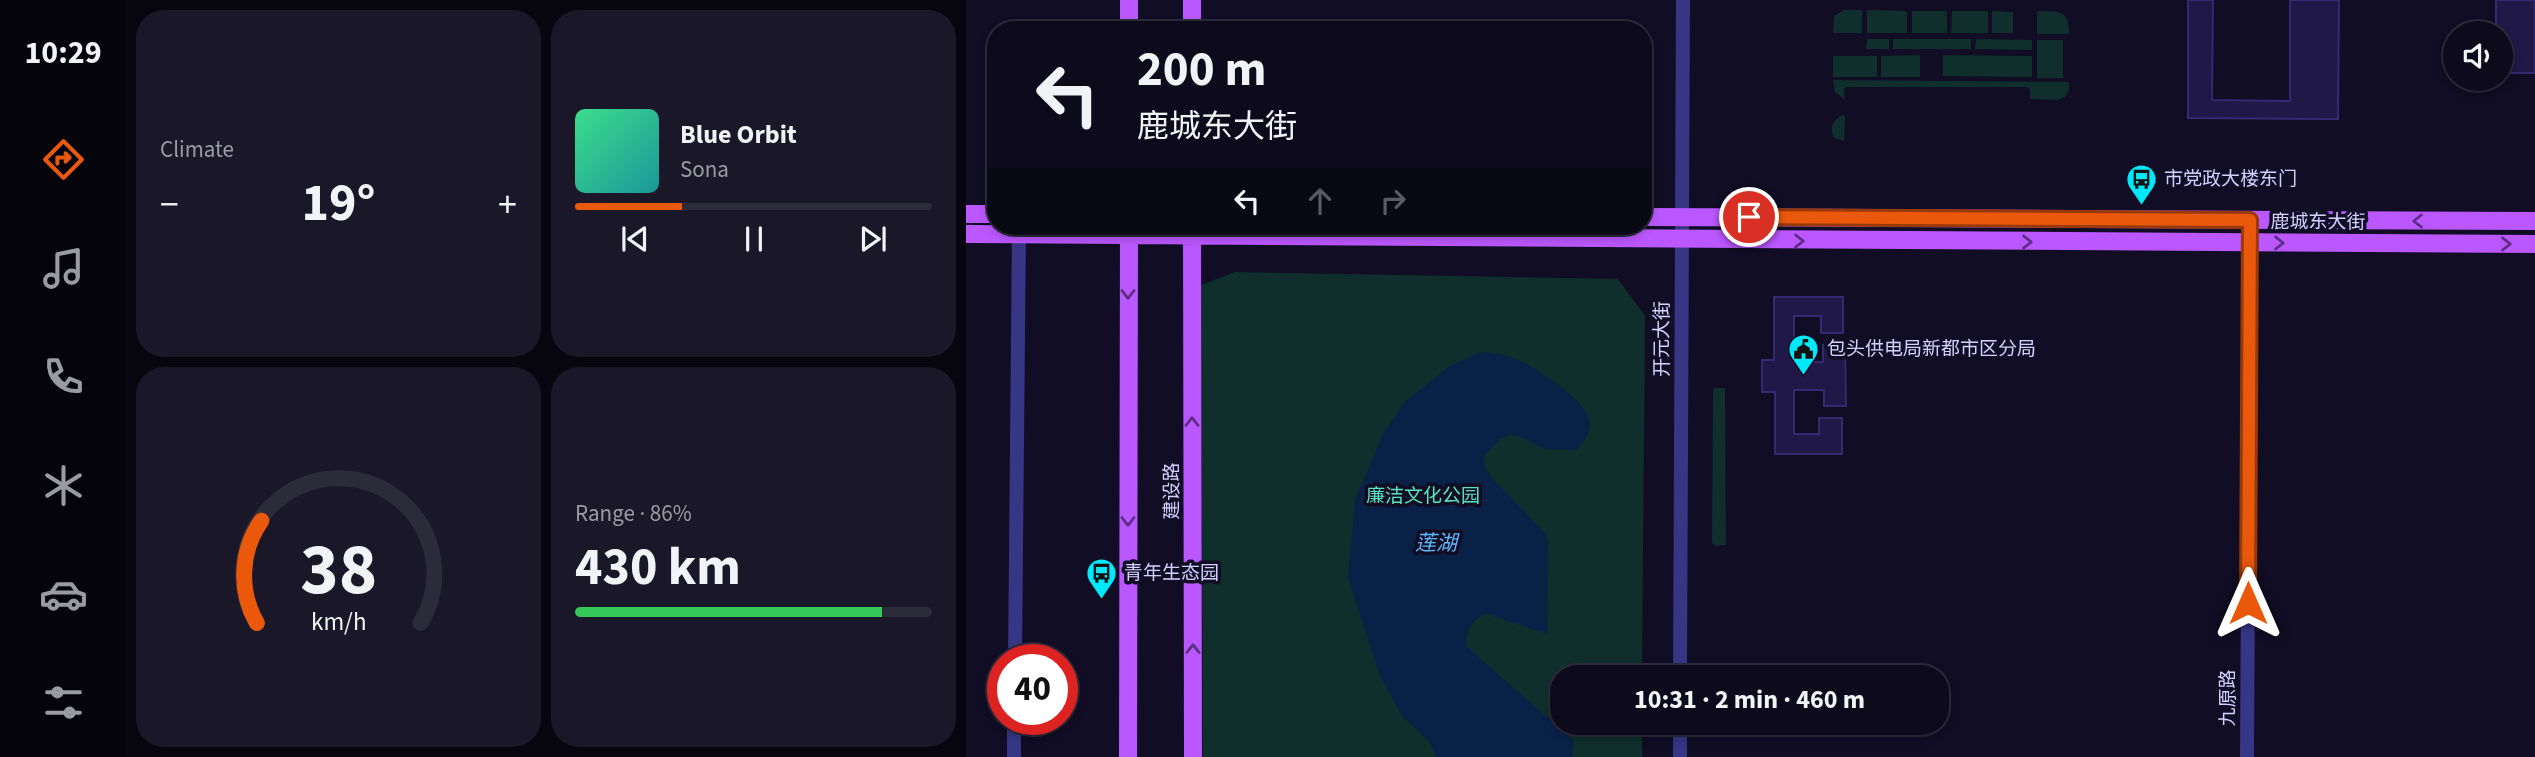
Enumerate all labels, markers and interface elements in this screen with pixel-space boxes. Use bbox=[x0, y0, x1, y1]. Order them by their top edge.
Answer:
map controls bbox=[2443, 21, 2513, 91]
button: sound bbox=[2443, 21, 2513, 91]
text: 10:29 bbox=[24, 30, 102, 76]
text: 200 m bbox=[1137, 35, 1266, 105]
icon: left bbox=[1022, 49, 1113, 140]
text: 鹿城东大街 bbox=[1137, 104, 1297, 150]
text: Blue Orbit bbox=[680, 116, 797, 153]
text: Climate bbox=[160, 133, 234, 166]
icon: directions bbox=[39, 135, 88, 184]
text: Sona bbox=[680, 153, 729, 186]
bus stop icon: 市党政大楼东门 bbox=[2124, 162, 2158, 206]
place label: 市党政大楼东门 bbox=[2164, 166, 2297, 193]
text: 19° bbox=[302, 167, 375, 241]
text: − bbox=[160, 178, 179, 232]
text: + bbox=[498, 178, 517, 232]
icon: left bbox=[1228, 182, 1266, 220]
icon: ahead bbox=[1301, 182, 1339, 220]
icon: right bbox=[1374, 182, 1412, 220]
pin bbox=[1719, 187, 1779, 247]
icon: arrive bbox=[1730, 198, 1768, 236]
street label: 鹿城东大街 bbox=[2270, 209, 2366, 236]
one-way arrow bbox=[2412, 213, 2423, 229]
icon: previous bbox=[616, 220, 654, 258]
icon: pause bbox=[735, 220, 773, 258]
icon: next bbox=[854, 220, 892, 258]
one-way arrow bbox=[1794, 233, 1805, 248]
one-way arrow bbox=[2022, 234, 2033, 250]
one-way arrow bbox=[2274, 235, 2285, 251]
one-way arrow bbox=[2502, 236, 2512, 252]
icon: music bbox=[39, 244, 88, 293]
one-way arrow bbox=[1120, 289, 1136, 300]
street label: 开元大街 bbox=[1649, 301, 1676, 377]
public building icon: 包头供电局新都市区分局 bbox=[1787, 332, 1821, 376]
place label: 包头供电局新都市区分局 bbox=[1827, 336, 2036, 363]
icon: phone bbox=[39, 352, 88, 401]
one-way arrow bbox=[1184, 416, 1200, 426]
icon: climate bbox=[39, 461, 88, 510]
street label: 建设路 bbox=[1159, 462, 1186, 520]
park label: 廉洁文化公园 bbox=[1366, 483, 1480, 510]
text: Range · 86% bbox=[575, 497, 692, 530]
one-way arrow bbox=[1120, 517, 1136, 527]
text: 38 bbox=[300, 518, 377, 622]
water label: 莲湖 bbox=[1415, 528, 1460, 558]
text: 430 km bbox=[575, 531, 741, 605]
bus stop icon: 青年生态园 bbox=[1084, 556, 1118, 600]
place label: 青年生态园 bbox=[1124, 560, 1219, 587]
position arrow bbox=[2211, 566, 2285, 640]
icon: car bbox=[39, 570, 88, 619]
text: km/h bbox=[311, 604, 366, 640]
one-way arrow bbox=[1185, 643, 1201, 654]
speed limit sign: 40 bbox=[987, 644, 1078, 735]
street label: 九原路 bbox=[2215, 669, 2242, 727]
icon: filters bbox=[39, 678, 88, 727]
text: 10:31 · 2 min · 460 m bbox=[1634, 681, 1865, 718]

